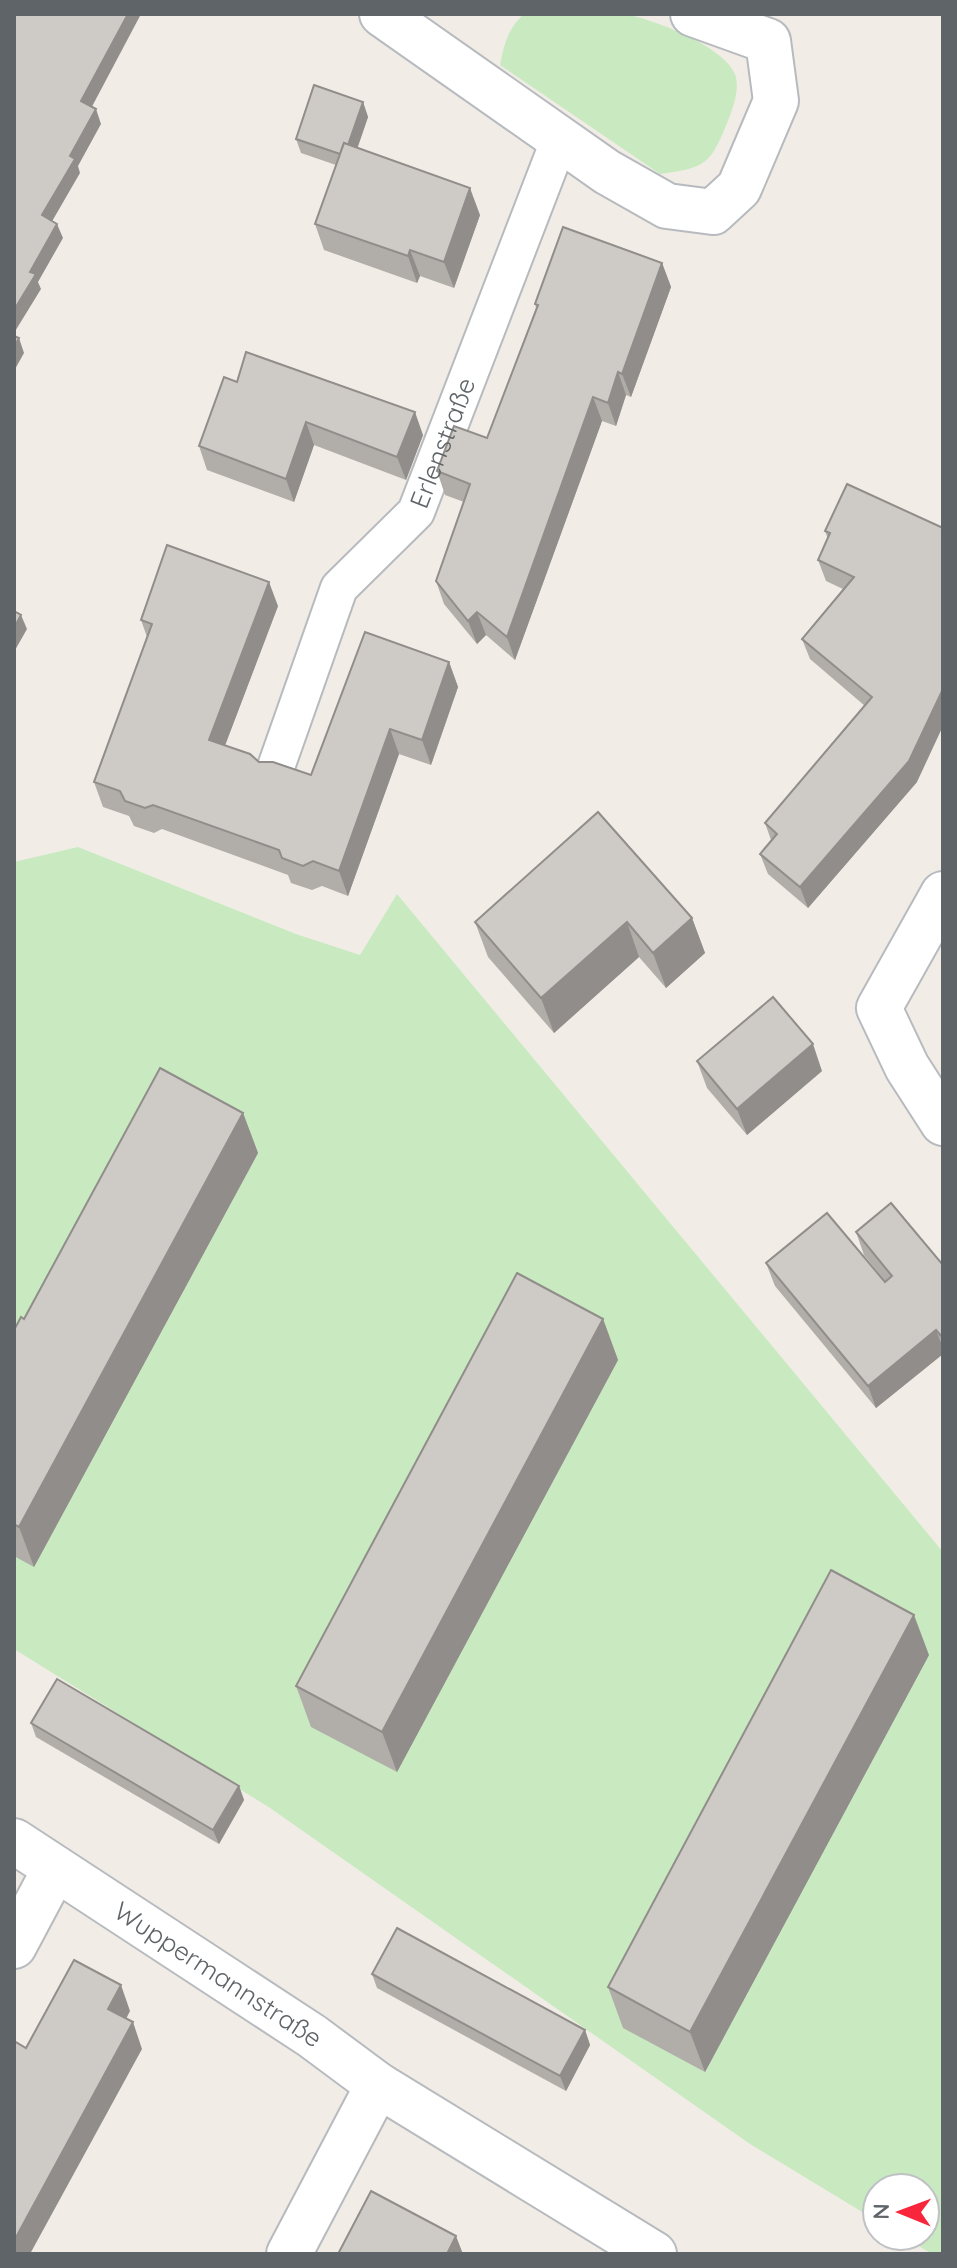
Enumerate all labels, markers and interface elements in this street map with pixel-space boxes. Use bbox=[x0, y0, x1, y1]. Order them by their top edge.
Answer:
street label: Erlenstraße bbox=[402, 373, 482, 513]
street label: Wuppermannstraße bbox=[108, 1894, 329, 2054]
north arrow bbox=[861, 2172, 941, 2252]
text: N bbox=[867, 2203, 895, 2220]

